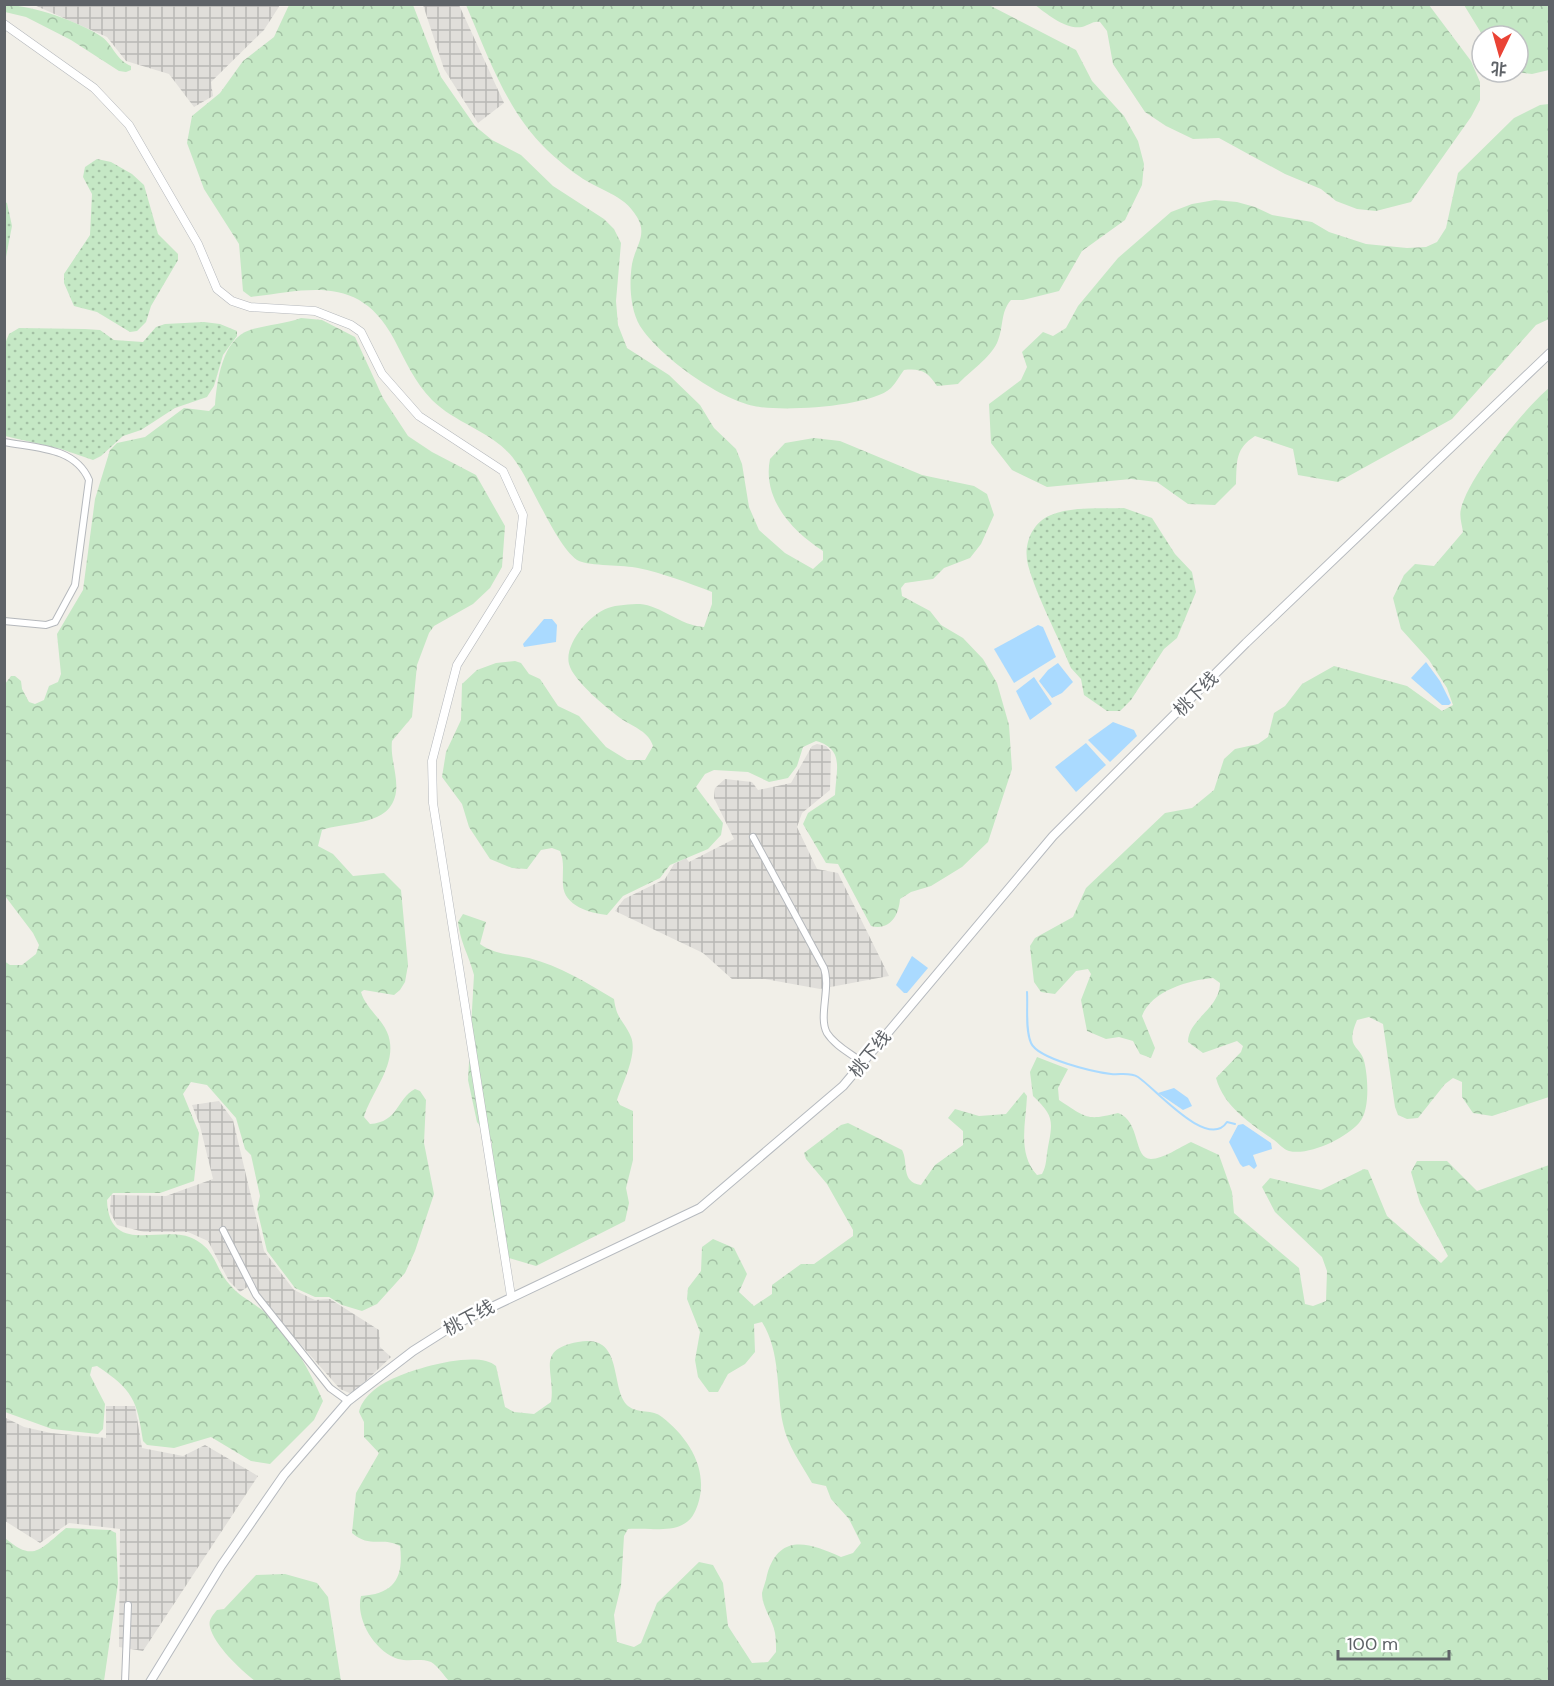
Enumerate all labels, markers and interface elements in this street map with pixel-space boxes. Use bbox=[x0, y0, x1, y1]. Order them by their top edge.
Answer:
north arrow bbox=[1470, 24, 1530, 84]
text: 北 bbox=[1490, 57, 1508, 80]
street label: 桃下线 bbox=[1168, 666, 1224, 722]
street label: 桃下线 bbox=[844, 1025, 896, 1083]
street label: 桃下线 bbox=[440, 1295, 498, 1341]
scale bar bbox=[1338, 1623, 1449, 1661]
text: 100 m bbox=[1347, 1632, 1398, 1656]

